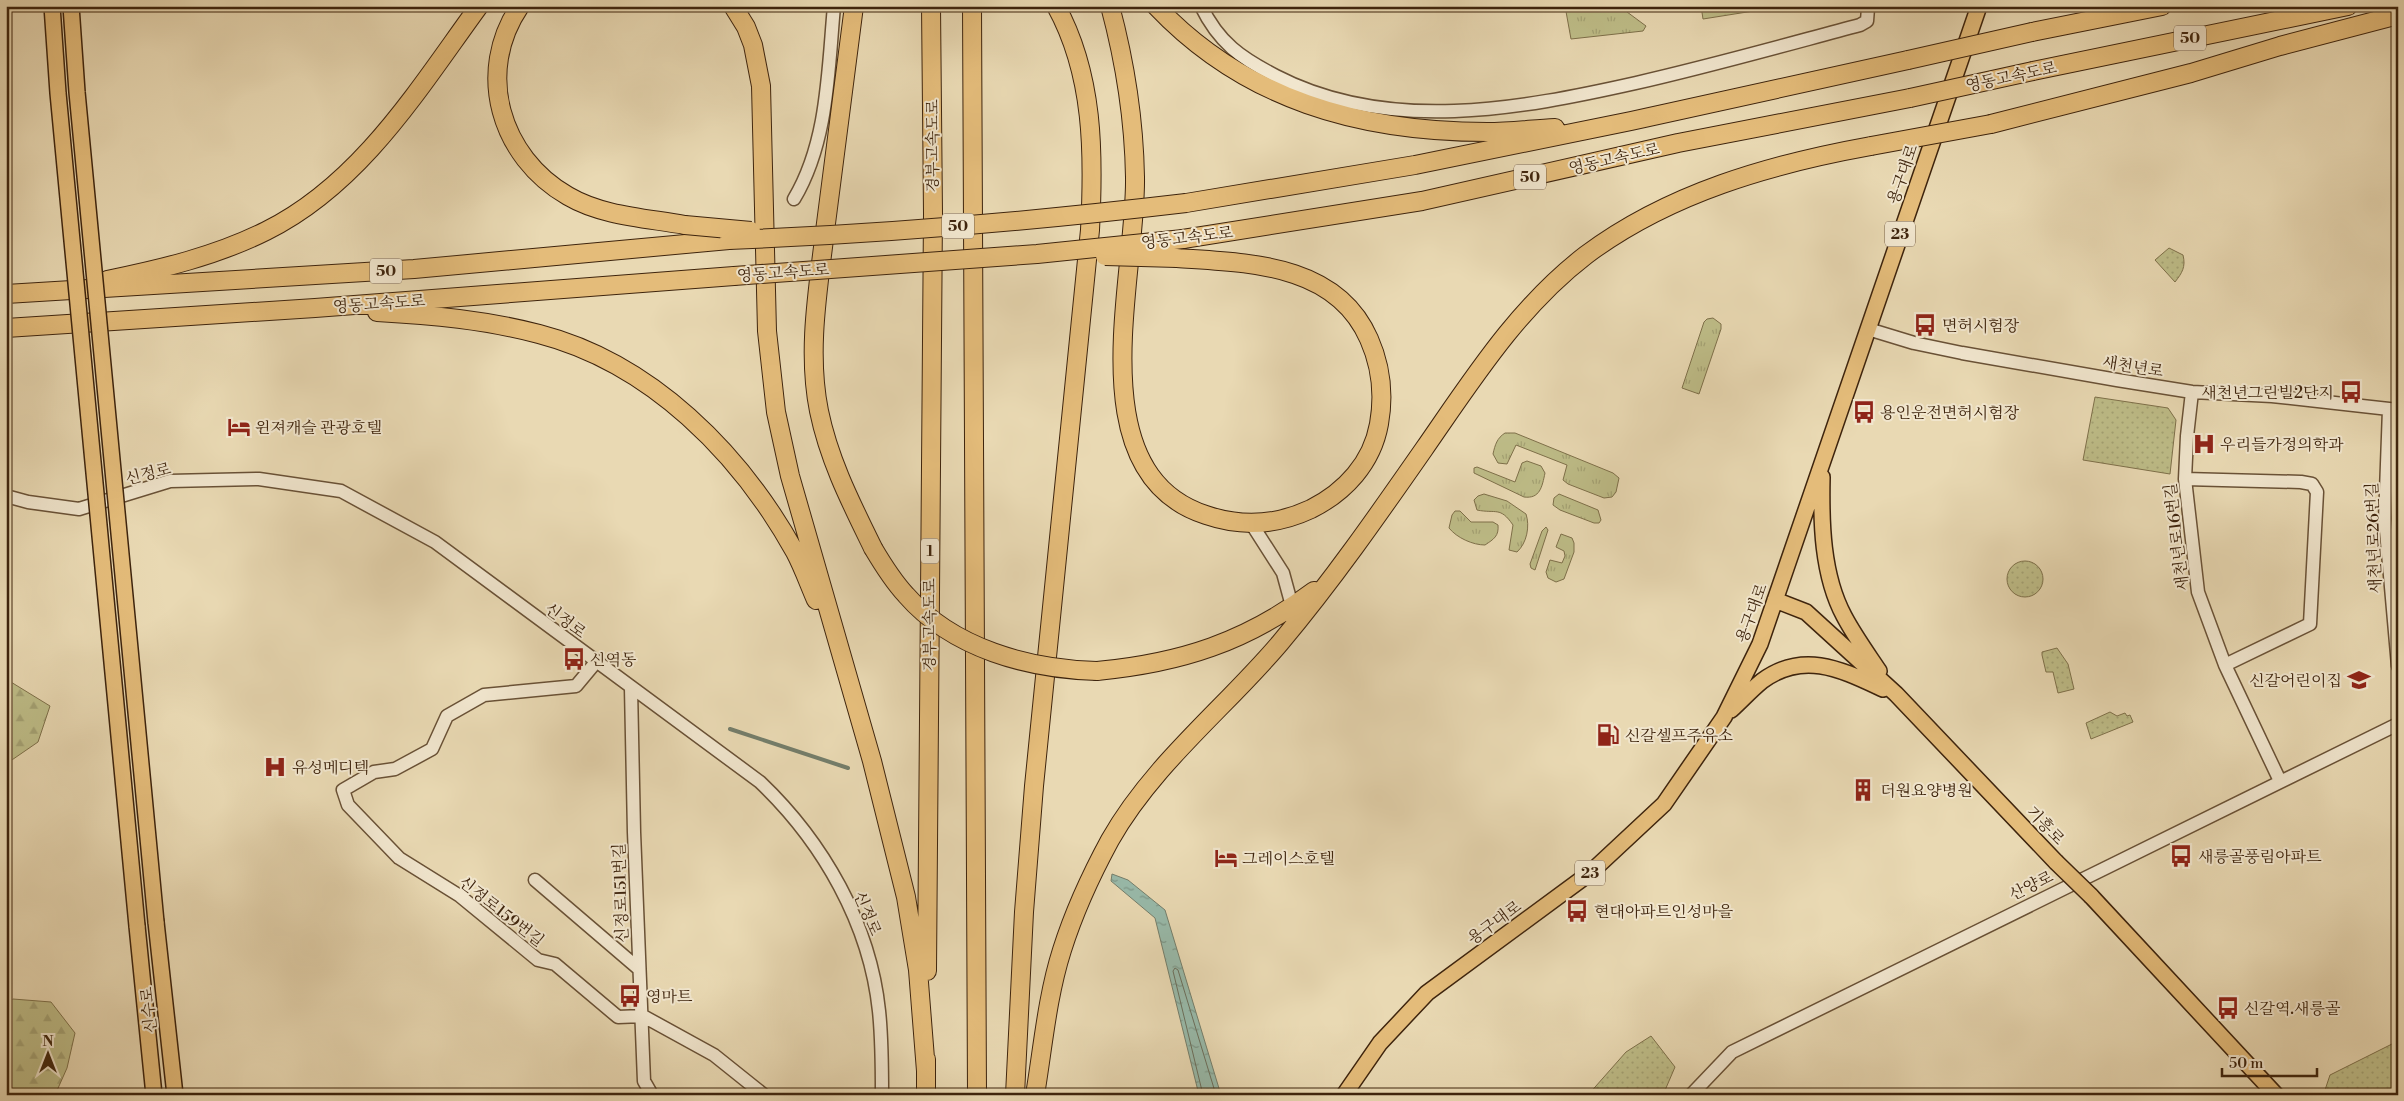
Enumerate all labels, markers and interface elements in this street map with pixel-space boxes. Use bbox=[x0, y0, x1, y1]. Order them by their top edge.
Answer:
road number: 50 bbox=[2174, 26, 2206, 50]
street label: 영동고속도로 bbox=[1964, 57, 2059, 96]
street label: 경부고속도로 bbox=[923, 99, 943, 192]
street label: 영동고속도로 bbox=[1567, 139, 1662, 179]
street label: 용구대로 bbox=[1883, 141, 1923, 207]
road number: 50 bbox=[1514, 164, 1546, 190]
road number: 50 bbox=[942, 214, 974, 238]
street label: 영동고속도로 bbox=[1140, 222, 1235, 254]
road number: 23 bbox=[1885, 222, 1915, 246]
road number: 50 bbox=[370, 258, 402, 284]
street label: 영동고속도로 bbox=[736, 260, 831, 286]
street label: 영동고속도로 bbox=[332, 291, 427, 317]
bus stop icon: 면허시험장 bbox=[1912, 312, 1938, 338]
place label: 면허시험장 bbox=[1942, 316, 2020, 336]
street label: 새천년로 bbox=[2101, 352, 2165, 382]
bus stop icon: 새천년그린빌2단지 bbox=[2338, 379, 2364, 405]
place label: 새천년그린빌2단지 bbox=[2201, 383, 2334, 403]
bus stop icon: 용인운전면허시험장 bbox=[1851, 399, 1877, 425]
place label: 용인운전면허시험장 bbox=[1880, 403, 2020, 423]
hotel icon: 윈져캐슬 관광호텔 bbox=[226, 414, 252, 440]
place label: 윈져캐슬 관광호텔 bbox=[255, 418, 382, 438]
hospital icon: 우리들가정의학과 bbox=[2191, 431, 2217, 457]
place label: 우리들가정의학과 bbox=[2220, 435, 2344, 455]
street label: 신정로 bbox=[123, 459, 174, 489]
street label: 새천년로16번길 bbox=[2160, 482, 2194, 592]
street label: 새천년로26번길 bbox=[2362, 482, 2386, 594]
road number: 1 bbox=[921, 538, 939, 564]
street label: 경부고속도로 bbox=[920, 578, 940, 671]
street label: 용구대로 bbox=[1732, 580, 1772, 646]
street label: 신정로 bbox=[541, 599, 590, 643]
bus stop icon: 신역동 bbox=[561, 646, 587, 672]
place label: 신역동 bbox=[590, 650, 637, 670]
school or university icon: 신갈어린이집 bbox=[2346, 667, 2372, 693]
place label: 신갈어린이집 bbox=[2249, 671, 2342, 691]
fuel station icon: 신갈셀프주유소 bbox=[1595, 722, 1621, 748]
place label: 신갈셀프주유소 bbox=[1625, 726, 1733, 746]
hospital icon: 유성메디텍 bbox=[262, 754, 288, 780]
place label: 유성메디텍 bbox=[292, 758, 369, 778]
building icon: 더원요양병원 bbox=[1850, 777, 1876, 803]
place label: 더원요양병원 bbox=[1880, 781, 1973, 801]
street label: 기흥로 bbox=[2022, 802, 2069, 850]
street label: 신정로151번길 bbox=[609, 843, 633, 943]
bus stop icon: 새릉골풍림아파트 bbox=[2168, 843, 2194, 869]
hotel icon: 그레이스호텔 bbox=[1213, 845, 1239, 871]
place label: 새릉골풍림아파트 bbox=[2198, 847, 2322, 867]
place label: 그레이스호텔 bbox=[1242, 849, 1335, 869]
road number: 23 bbox=[1575, 860, 1605, 886]
street label: 산양로 bbox=[2006, 867, 2057, 905]
street label: 신정로159번길 bbox=[455, 872, 548, 951]
street label: 신정로 bbox=[849, 888, 886, 939]
street label: 용구대로 bbox=[1464, 896, 1526, 949]
bus stop icon: 현대아파트인성마을 bbox=[1564, 898, 1590, 924]
place label: 현대아파트인성마을 bbox=[1594, 902, 1734, 922]
bus stop icon: 영마트 bbox=[617, 983, 643, 1009]
street label: 신수로 bbox=[137, 985, 161, 1034]
place label: 영마트 bbox=[646, 987, 693, 1007]
bus stop icon: 신갈역.새릉골 bbox=[2215, 995, 2241, 1021]
place label: 신갈역.새릉골 bbox=[2244, 999, 2341, 1019]
north arrow bbox=[22, 1028, 72, 1078]
text: N bbox=[42, 1033, 54, 1051]
scale bar bbox=[2222, 1046, 2316, 1078]
text: 50 m bbox=[2229, 1054, 2263, 1073]

